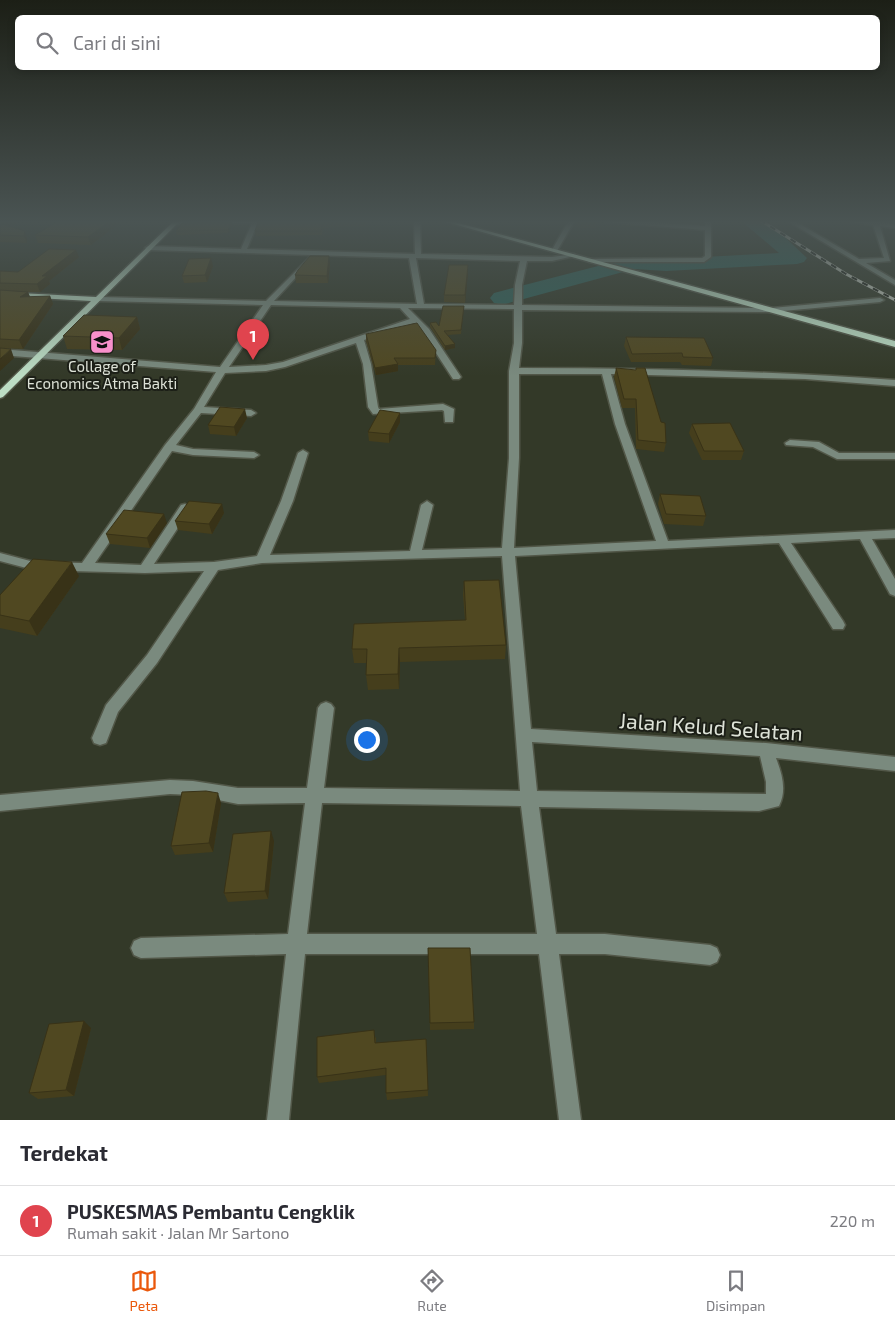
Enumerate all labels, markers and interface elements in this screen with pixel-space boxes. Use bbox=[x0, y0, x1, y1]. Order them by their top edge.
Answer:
search box bbox=[15, 15, 880, 70]
icon: search bbox=[33, 29, 61, 57]
text: Cari di sini bbox=[73, 31, 161, 54]
pin: 1 bbox=[237, 319, 269, 360]
school or university icon: Collage of Economics Atma Bakti bbox=[89, 329, 115, 355]
place label: Collage of Economics Atma Bakti bbox=[27, 357, 177, 392]
street label: Jalan Kelud Selatan bbox=[618, 707, 804, 745]
your location bbox=[354, 727, 380, 753]
text: Terdekat bbox=[20, 1140, 108, 1165]
text: PUSKESMAS Pembantu Cengklik bbox=[67, 1200, 355, 1223]
text: 1 bbox=[33, 1211, 39, 1230]
text: 220 m bbox=[830, 1211, 875, 1230]
text: Rumah sakit · Jalan Mr Sartono bbox=[67, 1223, 289, 1242]
tab: Peta bbox=[130, 1267, 158, 1314]
tab: Rute bbox=[417, 1267, 447, 1314]
tab: Disimpan bbox=[706, 1267, 765, 1314]

